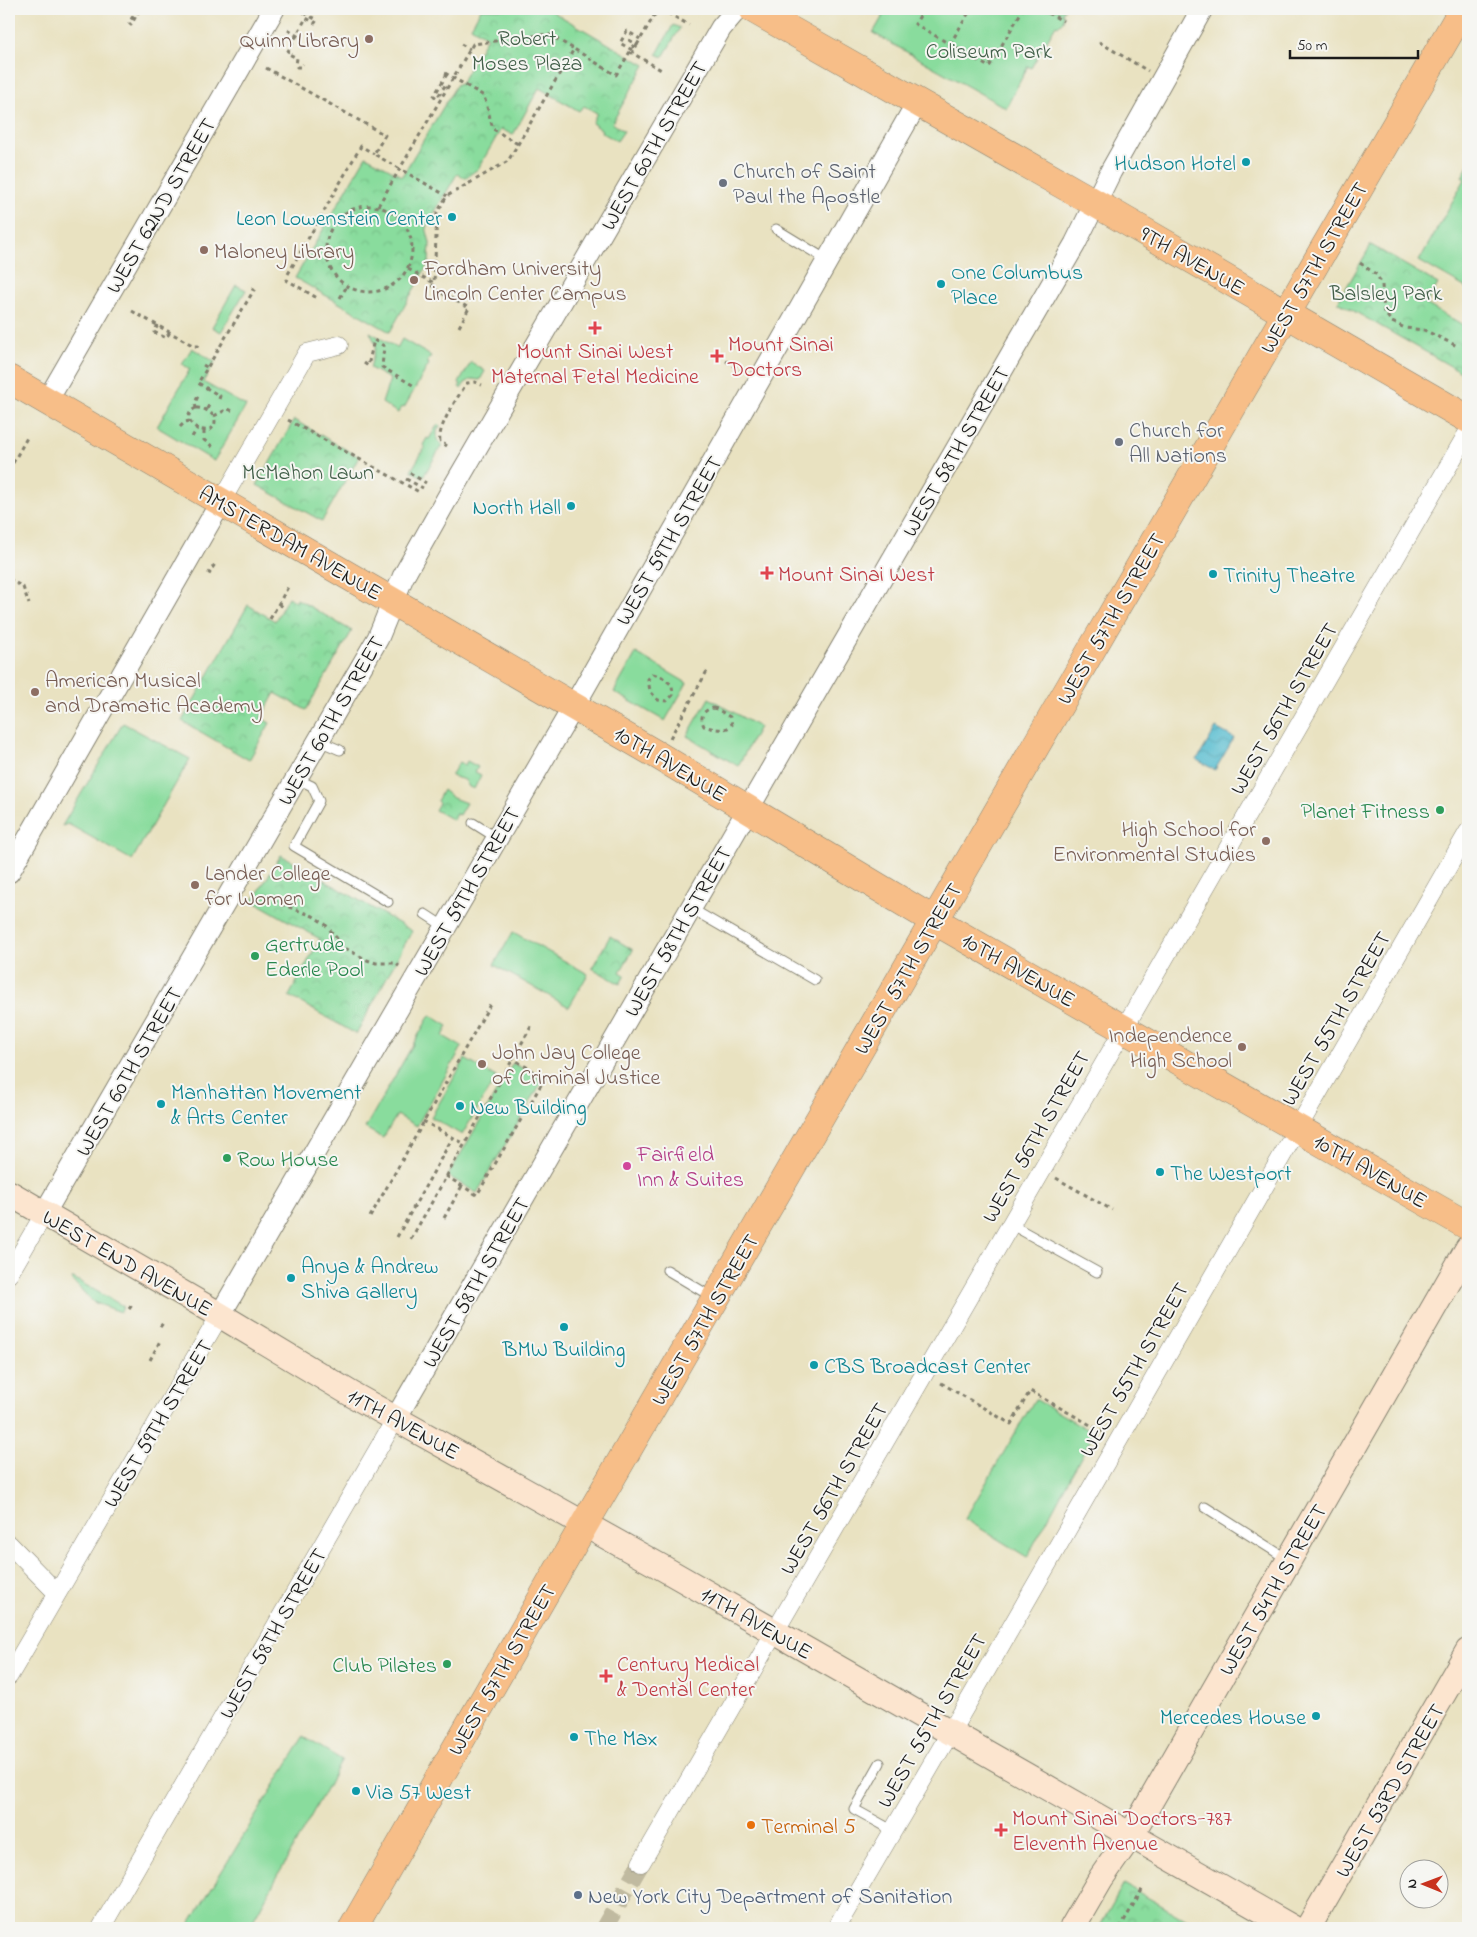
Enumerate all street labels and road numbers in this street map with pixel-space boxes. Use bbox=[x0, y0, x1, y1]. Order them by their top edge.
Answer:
street label: WEST 60TH STREET bbox=[594, 56, 717, 237]
street label: WEST 62ND STREET bbox=[99, 112, 226, 300]
street label: WEST 57TH STREET bbox=[1253, 176, 1378, 360]
street label: 9TH AVENUE bbox=[1133, 220, 1250, 306]
street label: WEST 58TH STREET bbox=[896, 361, 1020, 544]
street label: WEST 59TH STREET bbox=[609, 451, 732, 632]
street label: AMSTERDAM AVENUE bbox=[192, 479, 387, 610]
street label: WEST 57TH STREET bbox=[1050, 527, 1175, 711]
street label: WEST 56TH STREET bbox=[1223, 617, 1348, 801]
street label: WEST 60TH STREET bbox=[271, 631, 394, 812]
street label: 10TH AVENUE bbox=[607, 719, 732, 812]
street label: WEST 59TH STREET bbox=[407, 802, 530, 983]
street label: WEST 58TH STREET bbox=[618, 841, 742, 1024]
street label: WEST 57TH STREET bbox=[847, 877, 972, 1061]
street label: 10TH AVENUE bbox=[955, 926, 1080, 1017]
street label: WEST 55TH STREET bbox=[1275, 926, 1401, 1113]
street label: WEST 60TH STREET bbox=[69, 982, 192, 1163]
street label: WEST 56TH STREET bbox=[975, 1045, 1100, 1229]
street label: 10TH AVENUE bbox=[1307, 1127, 1432, 1218]
street label: WEST 58TH STREET bbox=[416, 1192, 540, 1375]
street label: WEST END AVENUE bbox=[35, 1203, 218, 1326]
street label: WEST 57TH STREET bbox=[644, 1228, 769, 1412]
street label: WEST 55TH STREET bbox=[1073, 1277, 1199, 1464]
street label: WEST 59TH STREET bbox=[97, 1334, 223, 1515]
street label: 11TH AVENUE bbox=[340, 1382, 465, 1470]
street label: WEST 56TH STREET bbox=[773, 1397, 898, 1581]
street label: WEST 54TH STREET bbox=[1212, 1498, 1337, 1682]
street label: WEST 58TH STREET bbox=[213, 1543, 337, 1726]
street label: WEST 57TH STREET bbox=[441, 1578, 566, 1762]
street label: 11TH AVENUE bbox=[694, 1580, 817, 1670]
street label: WEST 55TH STREET bbox=[871, 1628, 997, 1815]
street label: WEST 53RD STREET bbox=[1329, 1698, 1455, 1884]

